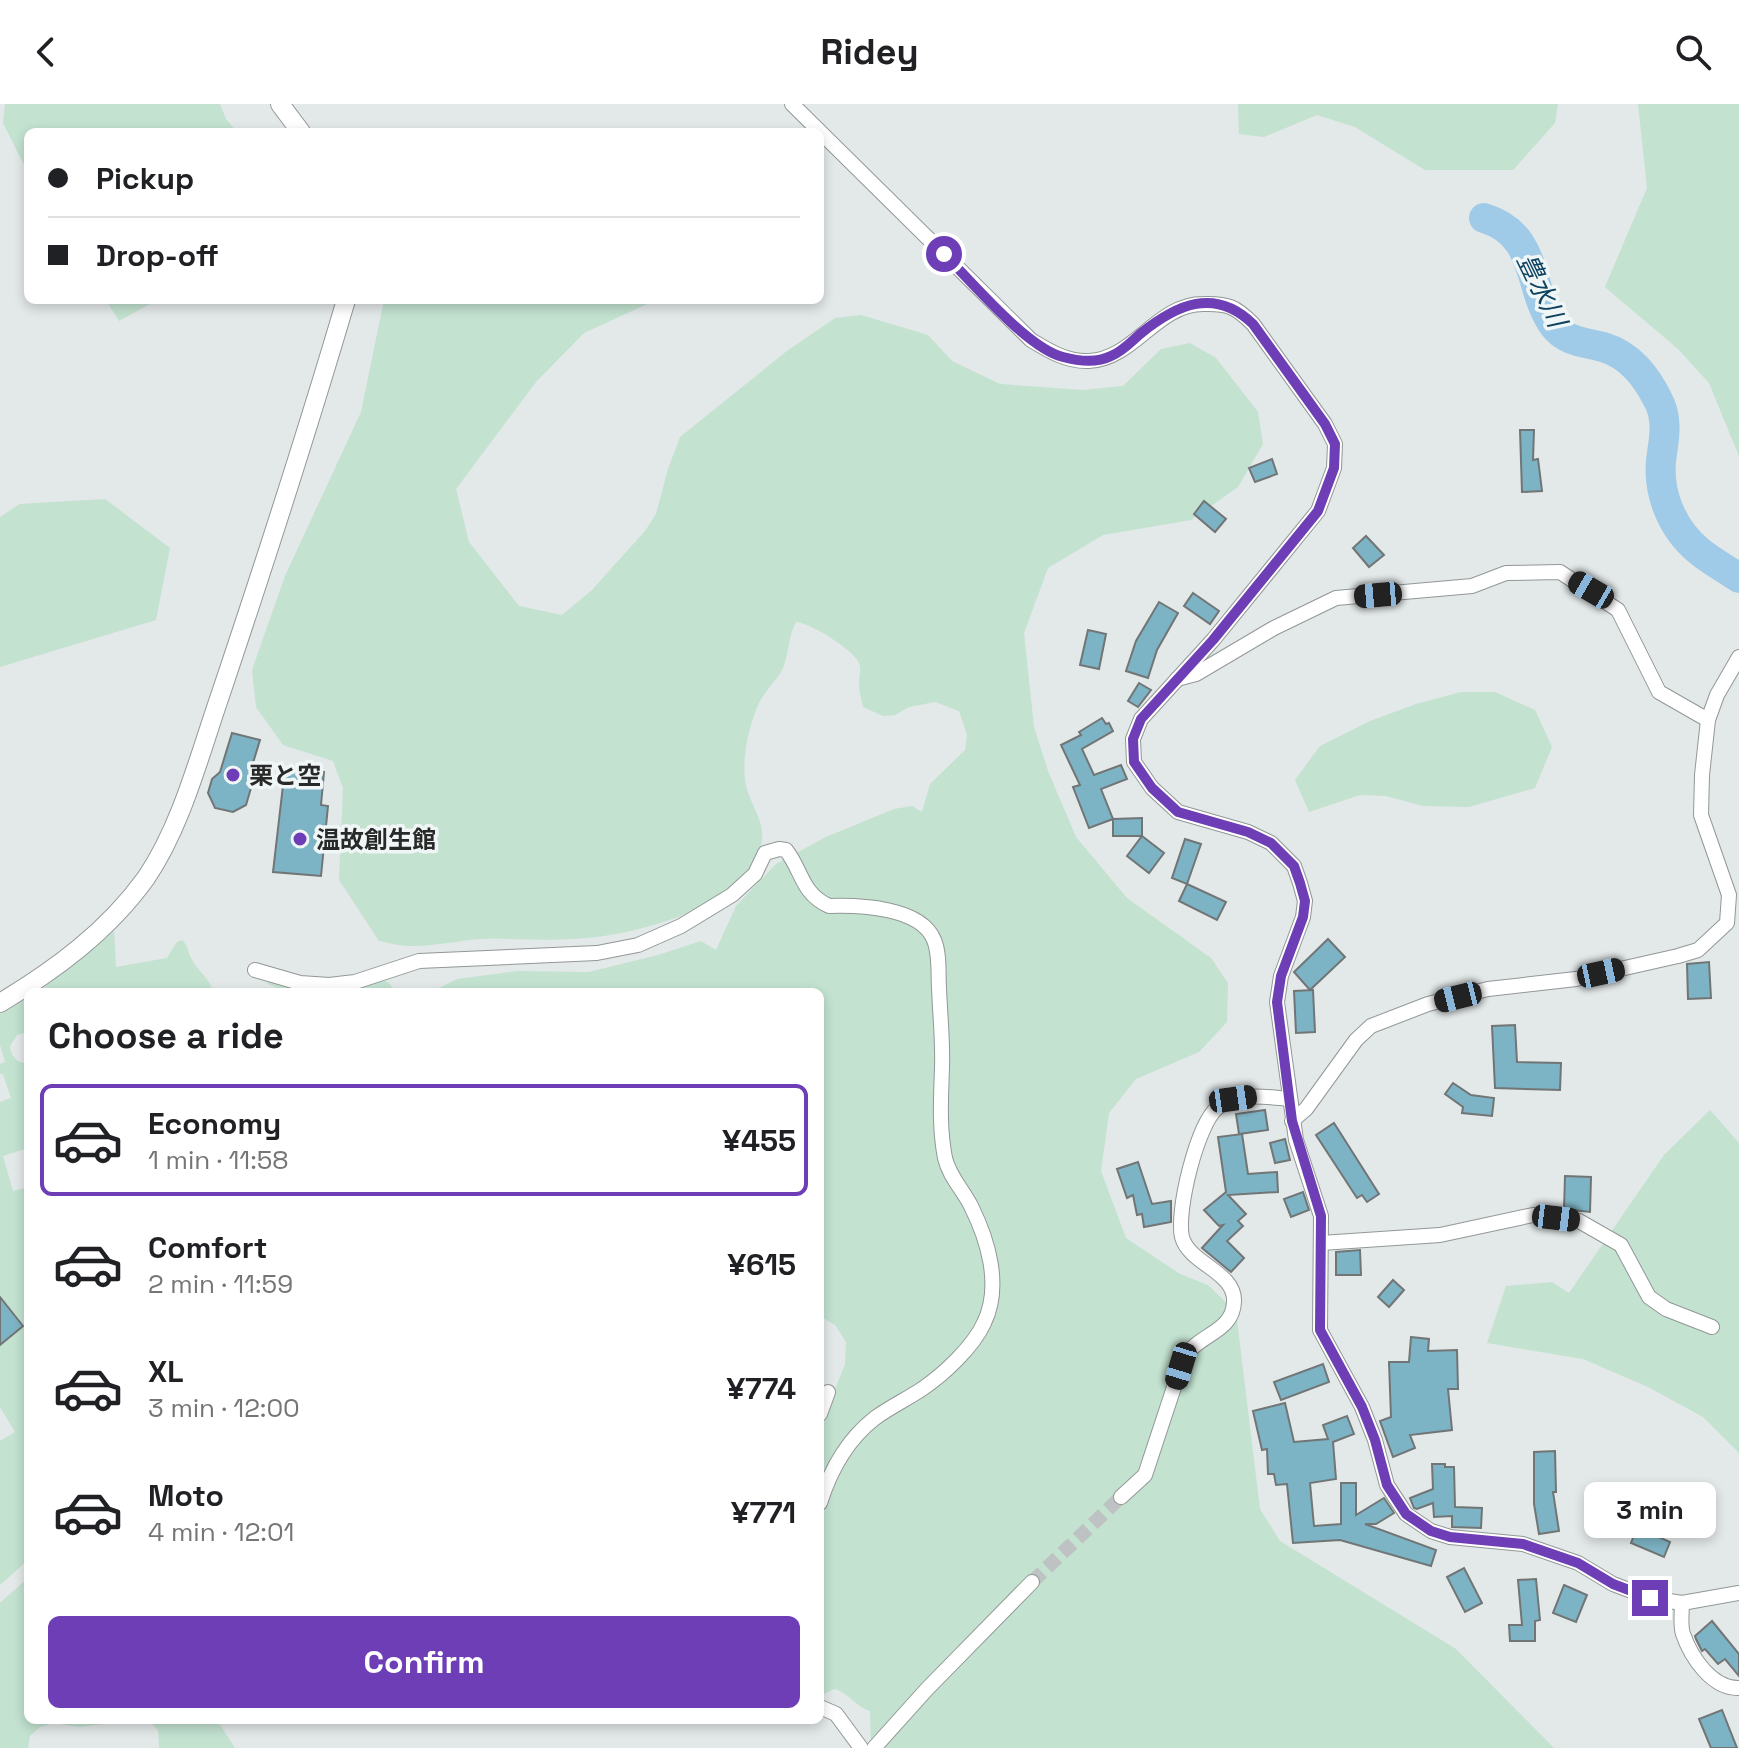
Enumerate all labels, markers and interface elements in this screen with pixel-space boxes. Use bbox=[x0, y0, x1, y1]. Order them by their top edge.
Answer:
text: Ridey bbox=[820, 29, 919, 75]
icon: back bbox=[24, 30, 68, 74]
icon: search bbox=[1671, 30, 1715, 74]
text: Pickup bbox=[96, 159, 194, 198]
text: Drop-off bbox=[96, 236, 219, 275]
route start bbox=[926, 236, 962, 272]
water label: 豊水川 bbox=[1510, 247, 1576, 335]
car bbox=[1564, 568, 1618, 612]
car bbox=[1353, 581, 1403, 609]
place label: 栗と空 bbox=[249, 760, 321, 791]
marker: 栗と空 bbox=[224, 766, 242, 784]
place label: 温故創生館 bbox=[316, 824, 436, 855]
marker: 温故創生館 bbox=[291, 830, 309, 848]
car bbox=[1575, 956, 1627, 990]
car bbox=[1432, 980, 1484, 1014]
text: Choose a ride bbox=[48, 1013, 284, 1059]
car bbox=[1208, 1084, 1258, 1114]
icon: car bbox=[52, 1104, 124, 1176]
text: Economy bbox=[148, 1104, 281, 1143]
text: ¥455 bbox=[722, 1121, 796, 1160]
text: 1 min · 11:58 bbox=[148, 1143, 289, 1177]
car bbox=[1531, 1203, 1581, 1233]
icon: car bbox=[52, 1228, 124, 1300]
text: Comfort bbox=[148, 1228, 267, 1267]
text: ¥615 bbox=[727, 1245, 796, 1284]
text: 2 min · 11:59 bbox=[148, 1267, 293, 1301]
car bbox=[1163, 1340, 1199, 1392]
icon: car bbox=[52, 1352, 124, 1424]
text: XL bbox=[148, 1352, 184, 1391]
text: ¥774 bbox=[726, 1369, 796, 1408]
text: 3 min · 12:00 bbox=[148, 1391, 300, 1425]
icon: car bbox=[52, 1476, 124, 1548]
text: Moto bbox=[148, 1476, 224, 1515]
callout: 3 min bbox=[1584, 1482, 1716, 1538]
text: ¥771 bbox=[731, 1493, 796, 1532]
text: 3 min bbox=[1616, 1493, 1684, 1527]
text: 4 min · 12:01 bbox=[148, 1515, 294, 1549]
route end bbox=[1632, 1580, 1668, 1616]
button: Confirm bbox=[48, 1616, 800, 1708]

